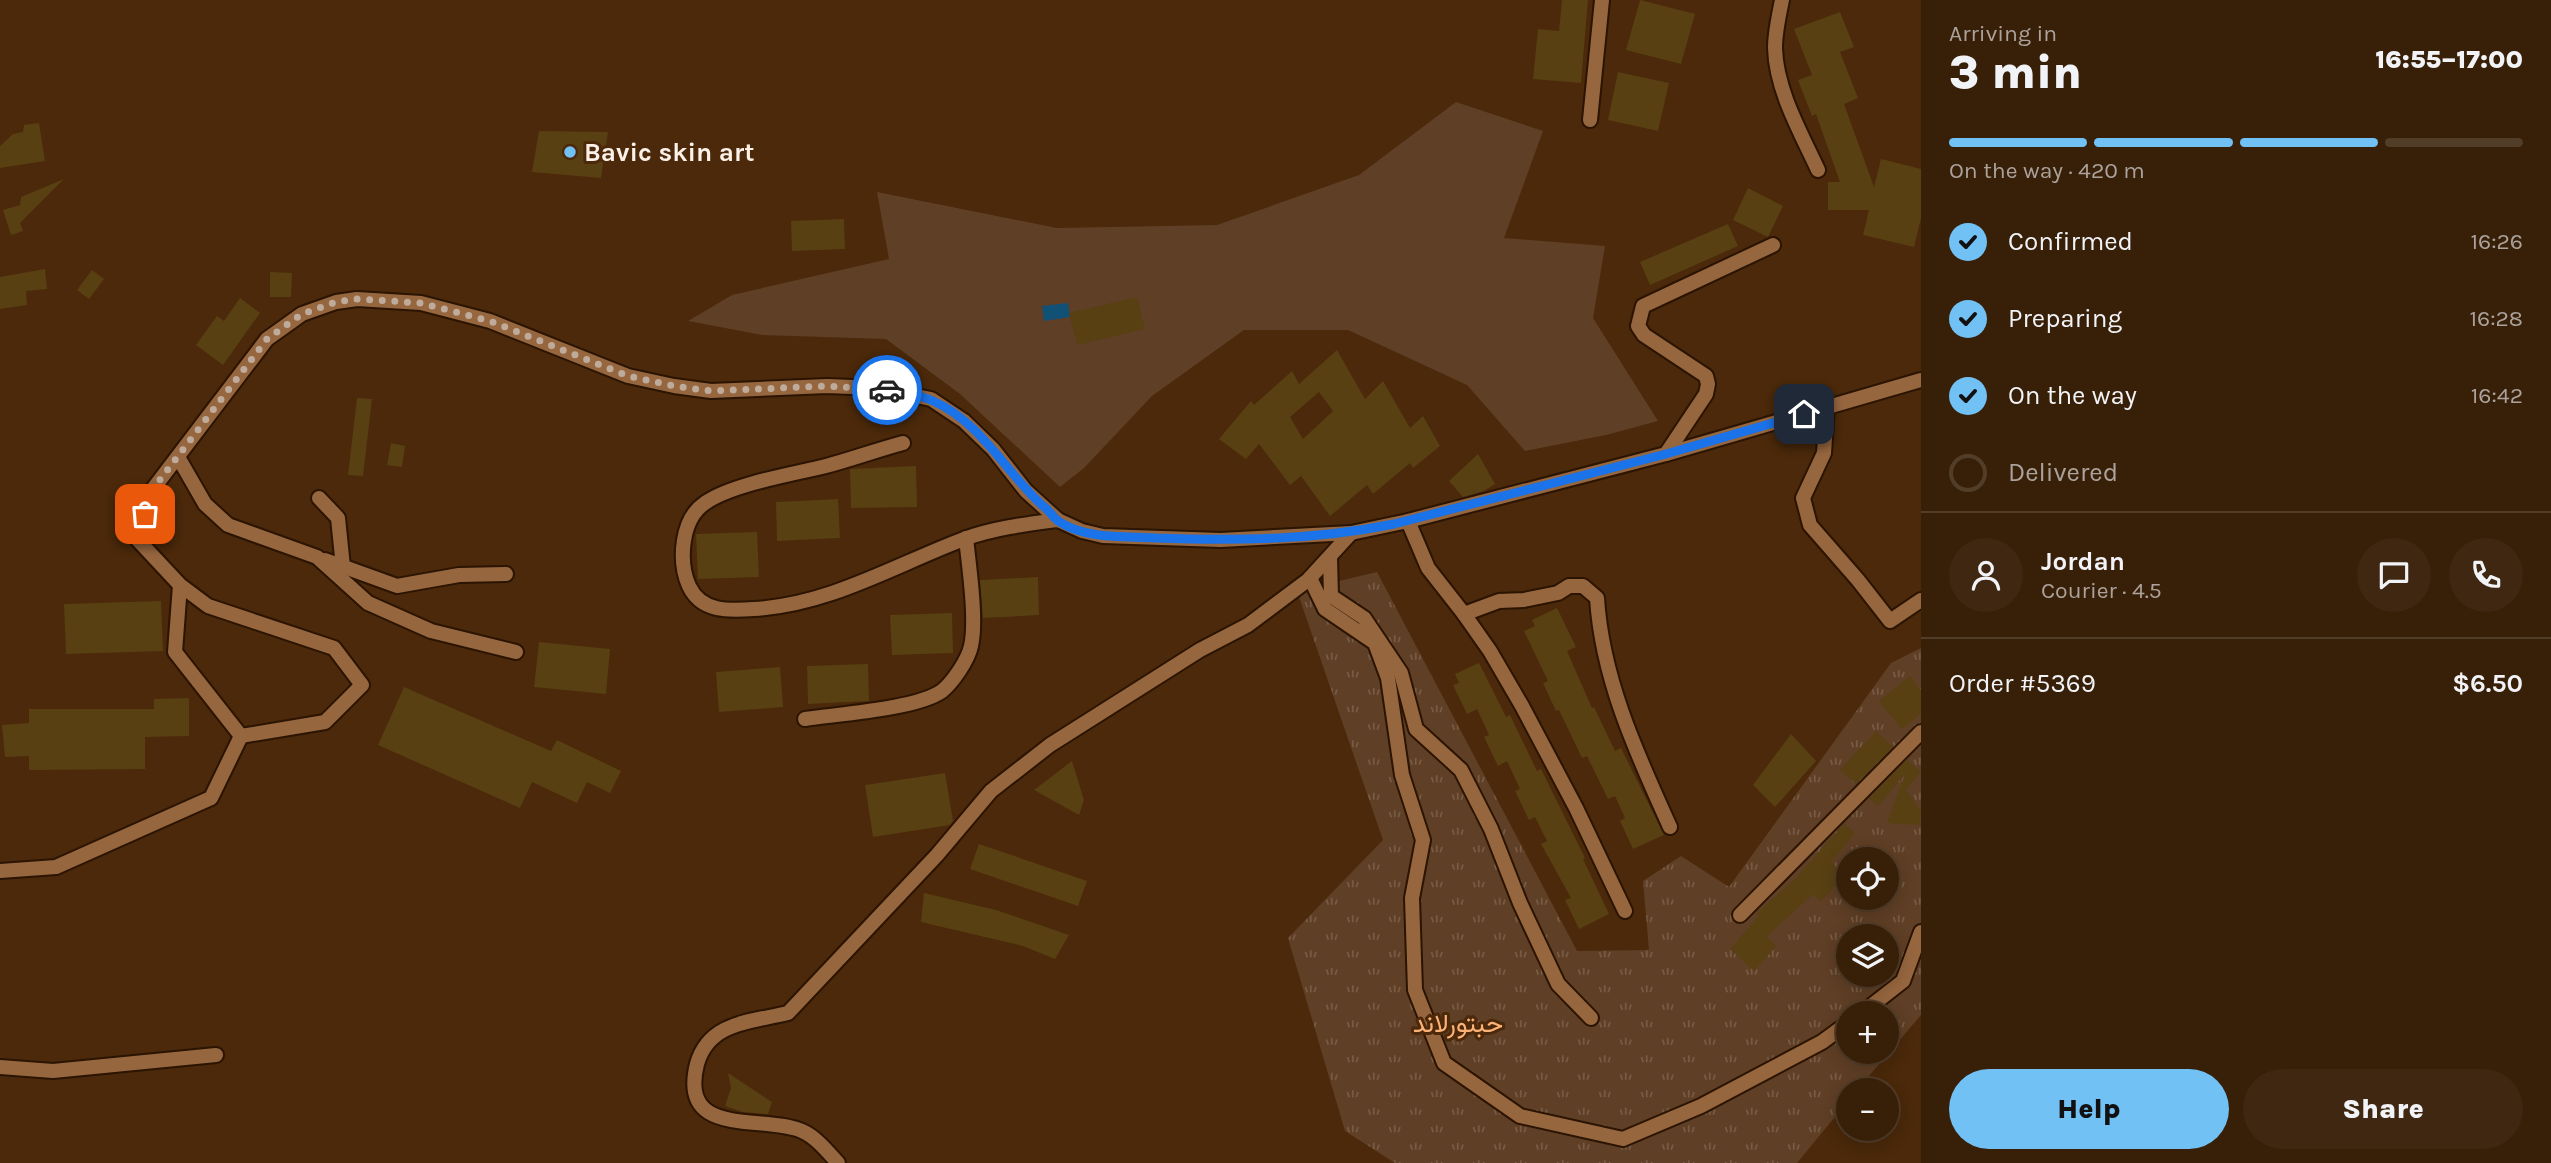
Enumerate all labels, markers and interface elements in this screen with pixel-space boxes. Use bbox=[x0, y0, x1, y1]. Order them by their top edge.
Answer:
text: Arriving in bbox=[1949, 20, 2057, 47]
text: 16:55–17:00 bbox=[2375, 44, 2523, 75]
text: 3 min bbox=[1949, 46, 2082, 100]
place label: Bavic skin art bbox=[584, 137, 755, 168]
marker: Bavic skin art bbox=[562, 144, 578, 160]
text: On the way · 420 m bbox=[1949, 157, 2145, 184]
icon: check bbox=[1949, 223, 1987, 261]
text: Confirmed bbox=[2008, 226, 2133, 257]
text: 16:26 bbox=[2470, 228, 2523, 255]
icon: check bbox=[1949, 300, 1987, 338]
text: Preparing bbox=[2008, 303, 2122, 334]
text: 16:28 bbox=[2469, 305, 2523, 332]
courier bbox=[852, 355, 922, 425]
icon: car bbox=[868, 371, 906, 409]
icon: check bbox=[1949, 377, 1987, 415]
text: On the way bbox=[2008, 380, 2137, 411]
text: 16:42 bbox=[2471, 382, 2523, 409]
pin bbox=[1774, 384, 1834, 444]
icon: home bbox=[1785, 395, 1823, 433]
text: Delivered bbox=[2008, 457, 2118, 488]
pin bbox=[115, 484, 175, 544]
icon: bag bbox=[126, 495, 164, 533]
button: person bbox=[1949, 538, 2023, 612]
button: chat bbox=[2357, 538, 2431, 612]
button: phone bbox=[2449, 538, 2523, 612]
text: Jordan bbox=[2041, 546, 2125, 577]
text: Courier · 4.5 bbox=[2041, 577, 2162, 604]
text: Order #5369 bbox=[1949, 668, 2096, 699]
text: $6.50 bbox=[2452, 668, 2523, 699]
map controls bbox=[1836, 847, 1899, 1141]
button: locate bbox=[1836, 847, 1899, 910]
button: layers bbox=[1836, 924, 1899, 987]
button: + bbox=[1836, 1001, 1899, 1064]
park label: حبتورلاند bbox=[1413, 1008, 1503, 1039]
button: Help bbox=[1949, 1069, 2229, 1149]
button: Share bbox=[2243, 1069, 2523, 1149]
button: − bbox=[1836, 1078, 1899, 1141]

